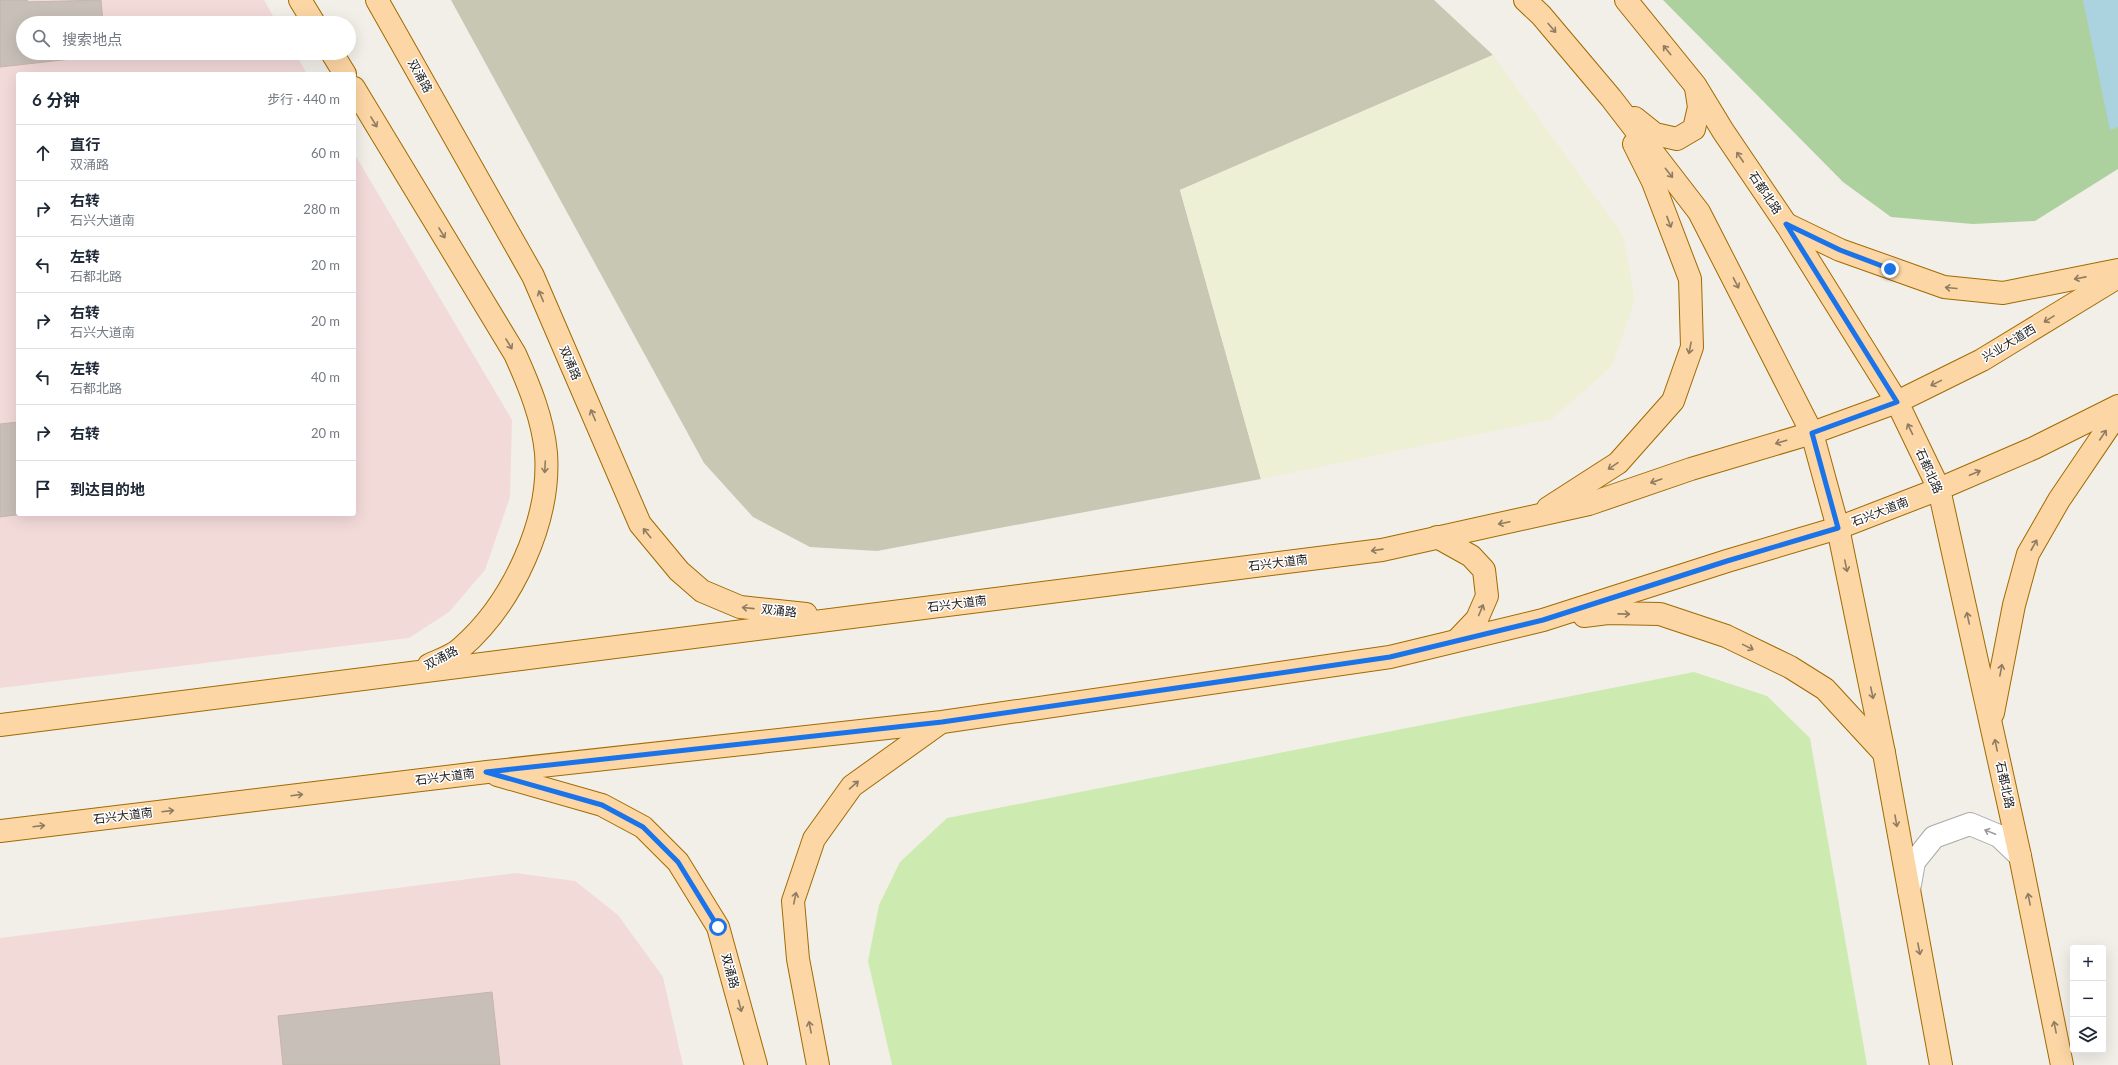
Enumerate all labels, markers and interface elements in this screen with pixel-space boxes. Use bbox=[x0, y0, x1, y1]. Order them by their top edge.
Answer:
search box bbox=[16, 16, 356, 60]
one-way arrow bbox=[1548, 23, 1557, 33]
icon: search bbox=[30, 27, 52, 49]
text: 搜索地点 bbox=[62, 30, 122, 48]
one-way arrow bbox=[1662, 45, 1671, 55]
street label: 双涌路 bbox=[405, 56, 436, 95]
text: 6 分钟 bbox=[32, 89, 80, 110]
text: 步行 · 440 m bbox=[267, 91, 340, 107]
one-way arrow bbox=[371, 116, 379, 128]
text: 直行 bbox=[70, 135, 100, 153]
icon: ahead bbox=[32, 142, 54, 164]
text: 60 m bbox=[311, 145, 340, 161]
one-way arrow bbox=[1736, 151, 1744, 163]
text: 双涌路 bbox=[70, 156, 109, 172]
one-way arrow bbox=[1664, 167, 1673, 178]
street label: 石都北路 bbox=[1746, 169, 1785, 217]
text: 右转 bbox=[70, 191, 100, 209]
icon: right bbox=[32, 198, 54, 220]
text: 280 m bbox=[303, 201, 340, 217]
text: 石兴大道南 bbox=[70, 212, 135, 228]
one-way arrow bbox=[1665, 216, 1673, 228]
one-way arrow bbox=[438, 227, 446, 239]
text: 左转 bbox=[70, 247, 100, 265]
icon: left bbox=[32, 254, 54, 276]
text: 20 m bbox=[311, 257, 340, 273]
route end bbox=[1881, 260, 1899, 278]
text: 石都北路 bbox=[70, 268, 122, 284]
one-way arrow bbox=[2074, 274, 2087, 282]
one-way arrow bbox=[1733, 277, 1740, 289]
one-way arrow bbox=[1945, 284, 1958, 292]
one-way arrow bbox=[537, 290, 544, 302]
text: 右转 bbox=[70, 303, 100, 321]
icon: right bbox=[32, 310, 54, 332]
text: 20 m bbox=[311, 313, 340, 329]
one-way arrow bbox=[2043, 316, 2055, 324]
street label: 兴业大道西 bbox=[1979, 321, 2038, 364]
text: 石兴大道南 bbox=[70, 324, 135, 340]
one-way arrow bbox=[506, 338, 514, 350]
one-way arrow bbox=[1686, 341, 1694, 354]
street label: 双涌路 bbox=[557, 343, 584, 382]
text: 左转 bbox=[70, 359, 100, 377]
icon: left bbox=[32, 366, 54, 388]
text: 40 m bbox=[311, 369, 340, 385]
text: 石都北路 bbox=[70, 380, 122, 396]
one-way arrow bbox=[1930, 380, 1942, 387]
one-way arrow bbox=[589, 410, 596, 422]
icon: right bbox=[32, 422, 54, 444]
one-way arrow bbox=[1906, 423, 1913, 435]
text: 右转 bbox=[70, 424, 100, 442]
text: 20 m bbox=[311, 425, 340, 441]
one-way arrow bbox=[2099, 430, 2107, 441]
one-way arrow bbox=[1774, 439, 1787, 446]
street label: 石都北路 bbox=[1913, 446, 1946, 496]
one-way arrow bbox=[541, 460, 549, 473]
one-way arrow bbox=[1608, 462, 1619, 470]
one-way arrow bbox=[1969, 469, 1981, 477]
icon: arrive bbox=[32, 478, 54, 500]
one-way arrow bbox=[1650, 478, 1663, 485]
text: 到达目的地 bbox=[70, 480, 145, 498]
street label: 石兴大道南 bbox=[1849, 494, 1911, 529]
one-way arrow bbox=[1498, 519, 1511, 527]
one-way arrow bbox=[643, 527, 652, 538]
one-way arrow bbox=[2030, 539, 2038, 551]
one-way arrow bbox=[1371, 546, 1384, 554]
street label: 石兴大道南 bbox=[1247, 551, 1309, 574]
one-way arrow bbox=[1842, 559, 1850, 572]
street label: 石兴大道南 bbox=[926, 592, 988, 615]
street label: 双涌路 bbox=[760, 601, 798, 620]
one-way arrow bbox=[742, 604, 755, 612]
one-way arrow bbox=[1478, 604, 1485, 616]
one-way arrow bbox=[1617, 610, 1630, 618]
one-way arrow bbox=[1963, 612, 1971, 625]
street label: 双涌路 bbox=[421, 642, 460, 673]
one-way arrow bbox=[1741, 644, 1753, 651]
one-way arrow bbox=[1997, 664, 2005, 677]
one-way arrow bbox=[1868, 686, 1876, 699]
one-way arrow bbox=[1991, 739, 1999, 752]
street label: 石都北路 bbox=[1993, 760, 2018, 810]
street label: 石兴大道南 bbox=[414, 765, 476, 788]
one-way arrow bbox=[849, 781, 860, 790]
one-way arrow bbox=[290, 791, 303, 799]
street label: 石兴大道南 bbox=[92, 804, 154, 827]
one-way arrow bbox=[161, 807, 174, 815]
one-way arrow bbox=[1892, 814, 1900, 827]
one-way arrow bbox=[32, 822, 45, 830]
one-way arrow bbox=[1984, 828, 1996, 835]
one-way arrow bbox=[791, 892, 799, 905]
one-way arrow bbox=[2025, 893, 2033, 906]
route start bbox=[709, 918, 727, 936]
one-way arrow bbox=[1916, 942, 1924, 955]
map controls bbox=[2070, 945, 2106, 1053]
button: + bbox=[2070, 945, 2106, 981]
street label: 双涌路 bbox=[719, 952, 742, 990]
button: − bbox=[2070, 981, 2106, 1017]
one-way arrow bbox=[737, 1000, 745, 1013]
button: layers bbox=[2070, 1017, 2106, 1053]
one-way arrow bbox=[806, 1021, 814, 1034]
one-way arrow bbox=[2050, 1021, 2058, 1034]

